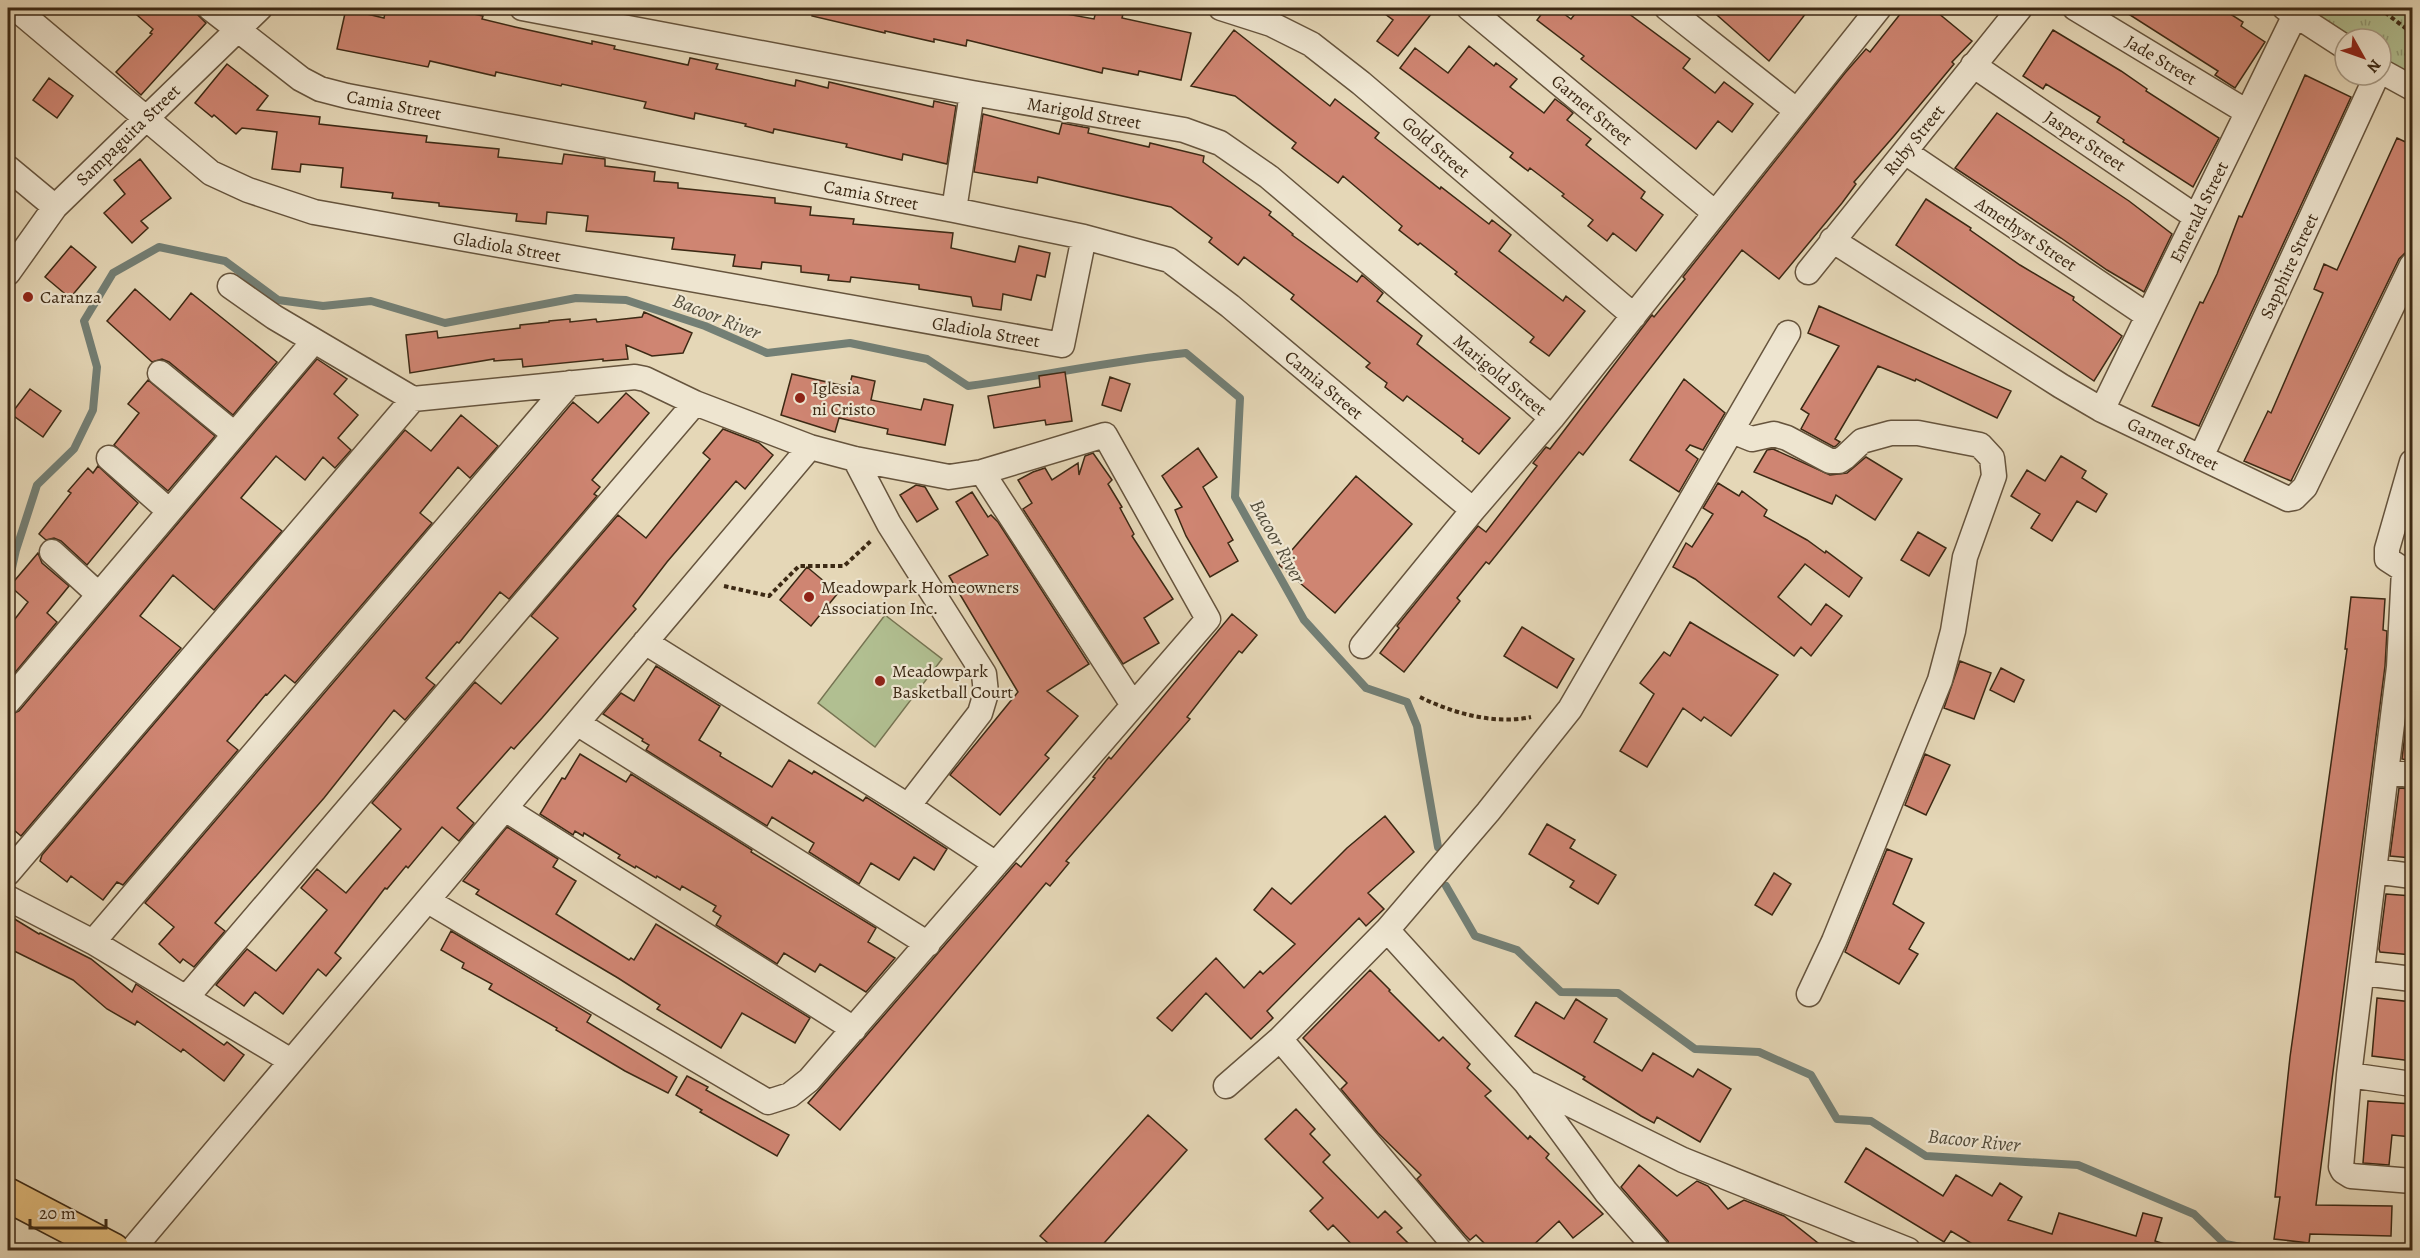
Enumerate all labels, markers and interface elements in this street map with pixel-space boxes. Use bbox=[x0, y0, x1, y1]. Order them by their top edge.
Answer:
north arrow bbox=[2333, 27, 2393, 87]
street label: Jade Street bbox=[2121, 29, 2201, 91]
text: N bbox=[2361, 54, 2386, 78]
street label: Garnet Street bbox=[1546, 69, 1638, 151]
street label: Sampaguita Street bbox=[71, 79, 185, 191]
street label: Camia Street bbox=[345, 84, 443, 126]
street label: Marigold Street bbox=[1025, 91, 1143, 135]
street label: Ruby Street bbox=[1878, 99, 1950, 181]
street label: Jasper Street bbox=[2040, 105, 2130, 177]
street label: Gold Street bbox=[1397, 111, 1475, 183]
street label: Emerald Street bbox=[2164, 157, 2234, 267]
street label: Camia Street bbox=[822, 174, 920, 216]
street label: Amethyst Street bbox=[1970, 191, 2081, 277]
street label: Sapphire Street bbox=[2254, 209, 2324, 323]
street label: Gladiola Street bbox=[451, 226, 563, 268]
place label: Caranza bbox=[40, 285, 102, 309]
water label: Bacoor River bbox=[669, 287, 766, 347]
marker: Caranza bbox=[21, 290, 35, 304]
street label: Gladiola Street bbox=[930, 311, 1042, 353]
street label: Marigold Street bbox=[1448, 329, 1552, 421]
street label: Camia Street bbox=[1280, 345, 1368, 425]
place label: Iglesia ni Cristo bbox=[812, 376, 876, 421]
marker: Iglesia ni Cristo bbox=[793, 391, 807, 405]
street label: Garnet Street bbox=[2123, 412, 2223, 476]
water label: Bacoor River bbox=[1243, 494, 1312, 589]
place label: Meadowpark Homeowners Association Inc. bbox=[820, 575, 1019, 620]
marker: Meadowpark Homeowners Association Inc. bbox=[802, 590, 816, 604]
place label: Meadowpark Basketball Court bbox=[892, 659, 1013, 704]
marker: Meadowpark Basketball Court bbox=[873, 674, 887, 688]
water label: Bacoor River bbox=[1927, 1122, 2022, 1159]
scale bar bbox=[30, 1192, 106, 1230]
text: 20 m bbox=[39, 1201, 76, 1225]

